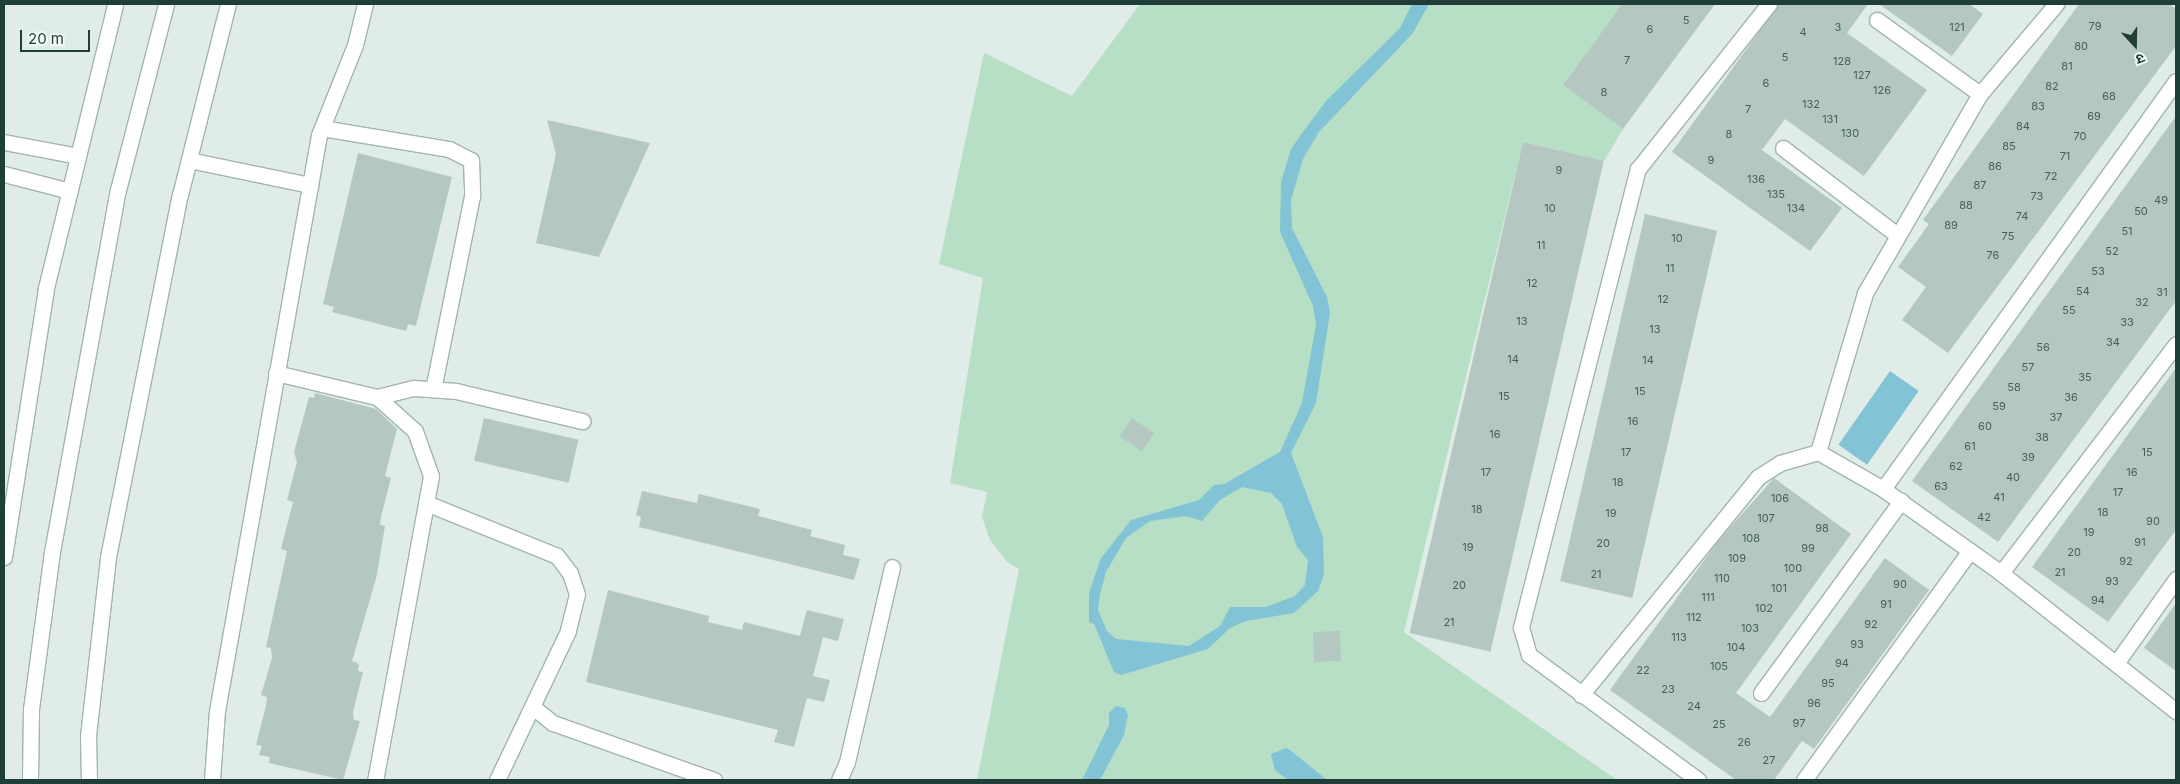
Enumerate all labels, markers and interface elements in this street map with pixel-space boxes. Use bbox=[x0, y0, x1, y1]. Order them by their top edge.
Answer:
house number: 5 bbox=[1683, 13, 1689, 27]
house number: 79 bbox=[2089, 19, 2101, 33]
scale bar bbox=[22, 20, 92, 52]
house number: 3 bbox=[1835, 20, 1841, 34]
house number: 121 bbox=[1949, 20, 1965, 34]
north arrow bbox=[2110, 20, 2160, 70]
house number: 6 bbox=[1647, 22, 1653, 36]
house number: 4 bbox=[1799, 25, 1807, 39]
text: 20 m bbox=[28, 29, 64, 48]
house number: 80 bbox=[2074, 39, 2088, 53]
house number: 5 bbox=[1782, 50, 1788, 64]
text: उ bbox=[2134, 50, 2147, 69]
house number: 7 bbox=[1624, 53, 1630, 67]
house number: 128 bbox=[1833, 54, 1851, 68]
house number: 81 bbox=[2061, 59, 2073, 73]
house number: 127 bbox=[1853, 68, 1871, 82]
house number: 6 bbox=[1763, 76, 1769, 90]
house number: 82 bbox=[2045, 79, 2059, 93]
house number: 126 bbox=[1873, 83, 1891, 97]
house number: 8 bbox=[1601, 85, 1607, 99]
house number: 68 bbox=[2102, 89, 2116, 103]
house number: 132 bbox=[1802, 97, 1820, 111]
house number: 83 bbox=[2031, 99, 2045, 113]
house number: 7 bbox=[1745, 102, 1751, 116]
house number: 69 bbox=[2087, 109, 2101, 123]
house number: 131 bbox=[1822, 112, 1838, 126]
house number: 84 bbox=[2016, 119, 2030, 133]
house number: 130 bbox=[1841, 126, 1859, 140]
house number: 8 bbox=[1726, 127, 1732, 141]
house number: 70 bbox=[2074, 129, 2086, 143]
house number: 85 bbox=[2002, 139, 2016, 153]
house number: 71 bbox=[2060, 149, 2070, 163]
house number: 9 bbox=[1708, 153, 1714, 167]
house number: 86 bbox=[1988, 159, 2002, 173]
house number: 9 bbox=[1556, 163, 1562, 177]
house number: 72 bbox=[2045, 169, 2057, 183]
house number: 136 bbox=[1747, 172, 1765, 186]
house number: 87 bbox=[1973, 178, 1987, 192]
house number: 135 bbox=[1767, 187, 1785, 201]
house number: 73 bbox=[2031, 189, 2043, 203]
house number: 49 bbox=[2154, 193, 2168, 207]
house number: 88 bbox=[1959, 198, 1973, 212]
house number: 10 bbox=[1544, 201, 1556, 215]
house number: 134 bbox=[1787, 201, 1805, 215]
house number: 50 bbox=[2134, 204, 2148, 218]
house number: 74 bbox=[2016, 209, 2028, 223]
house number: 89 bbox=[1944, 218, 1958, 232]
house number: 51 bbox=[2121, 224, 2133, 238]
house number: 75 bbox=[2002, 229, 2014, 243]
house number: 10 bbox=[1671, 231, 1683, 245]
house number: 11 bbox=[1537, 238, 1545, 252]
house number: 52 bbox=[2105, 244, 2119, 258]
house number: 76 bbox=[1987, 248, 1999, 262]
house number: 11 bbox=[1666, 261, 1674, 275]
house number: 53 bbox=[2091, 264, 2105, 278]
house number: 12 bbox=[1526, 276, 1538, 290]
house number: 54 bbox=[2076, 284, 2090, 298]
house number: 31 bbox=[2156, 285, 2168, 299]
house number: 12 bbox=[1657, 292, 1669, 306]
house number: 32 bbox=[2135, 295, 2149, 309]
house number: 55 bbox=[2062, 303, 2076, 317]
house number: 13 bbox=[1516, 314, 1528, 328]
house number: 33 bbox=[2120, 315, 2134, 329]
house number: 13 bbox=[1649, 322, 1661, 336]
house number: 34 bbox=[2106, 335, 2120, 349]
house number: 56 bbox=[2036, 340, 2050, 354]
house number: 14 bbox=[1507, 352, 1519, 366]
house number: 14 bbox=[1642, 353, 1654, 367]
house number: 57 bbox=[2022, 360, 2034, 374]
house number: 35 bbox=[2078, 370, 2092, 384]
house number: 58 bbox=[2007, 380, 2021, 394]
house number: 15 bbox=[1634, 384, 1646, 398]
house number: 15 bbox=[1498, 389, 1510, 403]
house number: 36 bbox=[2064, 390, 2078, 404]
house number: 59 bbox=[1992, 399, 2006, 413]
house number: 37 bbox=[2049, 410, 2063, 424]
house number: 16 bbox=[1627, 414, 1639, 428]
house number: 60 bbox=[1978, 419, 1992, 433]
house number: 16 bbox=[1489, 427, 1501, 441]
house number: 38 bbox=[2035, 430, 2049, 444]
house number: 61 bbox=[1964, 439, 1976, 453]
house number: 17 bbox=[1621, 445, 1631, 459]
house number: 15 bbox=[2141, 445, 2153, 459]
house number: 39 bbox=[2021, 450, 2035, 464]
house number: 62 bbox=[1949, 459, 1963, 473]
house number: 17 bbox=[1481, 465, 1491, 479]
house number: 16 bbox=[2126, 465, 2138, 479]
house number: 40 bbox=[2006, 470, 2020, 484]
house number: 18 bbox=[1612, 475, 1624, 489]
house number: 63 bbox=[1934, 479, 1948, 493]
house number: 17 bbox=[2113, 485, 2123, 499]
house number: 41 bbox=[1993, 490, 2005, 504]
house number: 106 bbox=[1771, 491, 1789, 505]
house number: 18 bbox=[1471, 502, 1483, 516]
house number: 18 bbox=[2097, 505, 2109, 519]
house number: 19 bbox=[1605, 506, 1617, 520]
house number: 42 bbox=[1977, 510, 1991, 524]
house number: 107 bbox=[1757, 511, 1775, 525]
house number: 90 bbox=[2146, 514, 2160, 528]
house number: 98 bbox=[1815, 521, 1829, 535]
house number: 19 bbox=[2083, 525, 2095, 539]
house number: 108 bbox=[1742, 531, 1760, 545]
house number: 91 bbox=[2134, 535, 2146, 549]
house number: 20 bbox=[1596, 536, 1610, 550]
house number: 19 bbox=[1462, 540, 1474, 554]
house number: 99 bbox=[1801, 541, 1815, 555]
house number: 20 bbox=[2067, 545, 2081, 559]
house number: 109 bbox=[1728, 551, 1746, 565]
house number: 92 bbox=[2119, 554, 2133, 568]
house number: 100 bbox=[1784, 561, 1802, 575]
house number: 21 bbox=[2054, 565, 2066, 579]
house number: 21 bbox=[1590, 567, 1602, 581]
house number: 110 bbox=[1714, 571, 1730, 585]
house number: 93 bbox=[2105, 574, 2119, 588]
house number: 90 bbox=[1893, 577, 1907, 591]
house number: 20 bbox=[1452, 578, 1466, 592]
house number: 101 bbox=[1771, 581, 1787, 595]
house number: 111 bbox=[1701, 590, 1715, 604]
house number: 94 bbox=[2091, 593, 2105, 607]
house number: 91 bbox=[1880, 597, 1892, 611]
house number: 102 bbox=[1755, 601, 1773, 615]
house number: 112 bbox=[1686, 610, 1702, 624]
house number: 21 bbox=[1443, 615, 1455, 629]
house number: 92 bbox=[1864, 617, 1878, 631]
house number: 103 bbox=[1741, 621, 1759, 635]
house number: 113 bbox=[1671, 630, 1687, 644]
house number: 93 bbox=[1850, 637, 1864, 651]
house number: 104 bbox=[1727, 640, 1745, 654]
house number: 94 bbox=[1835, 656, 1849, 670]
house number: 105 bbox=[1710, 659, 1728, 673]
house number: 22 bbox=[1636, 663, 1650, 677]
house number: 95 bbox=[1821, 676, 1835, 690]
house number: 23 bbox=[1661, 682, 1675, 696]
house number: 96 bbox=[1807, 696, 1821, 710]
house number: 24 bbox=[1687, 699, 1701, 713]
house number: 97 bbox=[1793, 716, 1805, 730]
house number: 25 bbox=[1712, 717, 1726, 731]
house number: 26 bbox=[1737, 735, 1751, 749]
house number: 27 bbox=[1763, 753, 1775, 767]

